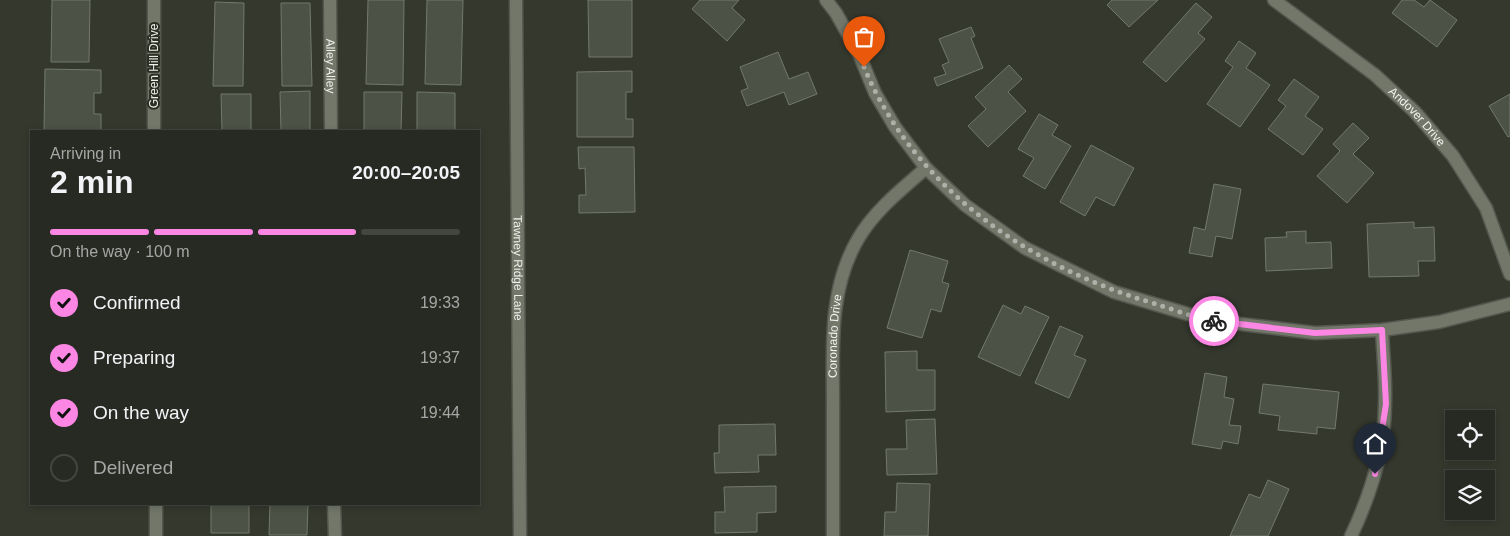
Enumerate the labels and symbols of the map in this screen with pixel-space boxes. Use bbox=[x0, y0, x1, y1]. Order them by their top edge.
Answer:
pin bbox=[843, 16, 885, 67]
street label: Green Hill Drive bbox=[147, 23, 161, 108]
street label: Alley Alley bbox=[323, 39, 338, 93]
street label: Andover Drive bbox=[1386, 84, 1448, 149]
street label: Tawney Ridge Lane bbox=[511, 215, 525, 321]
street label: Coronado Drive bbox=[826, 293, 845, 378]
courier bbox=[1189, 296, 1239, 346]
pin bbox=[1354, 423, 1396, 474]

